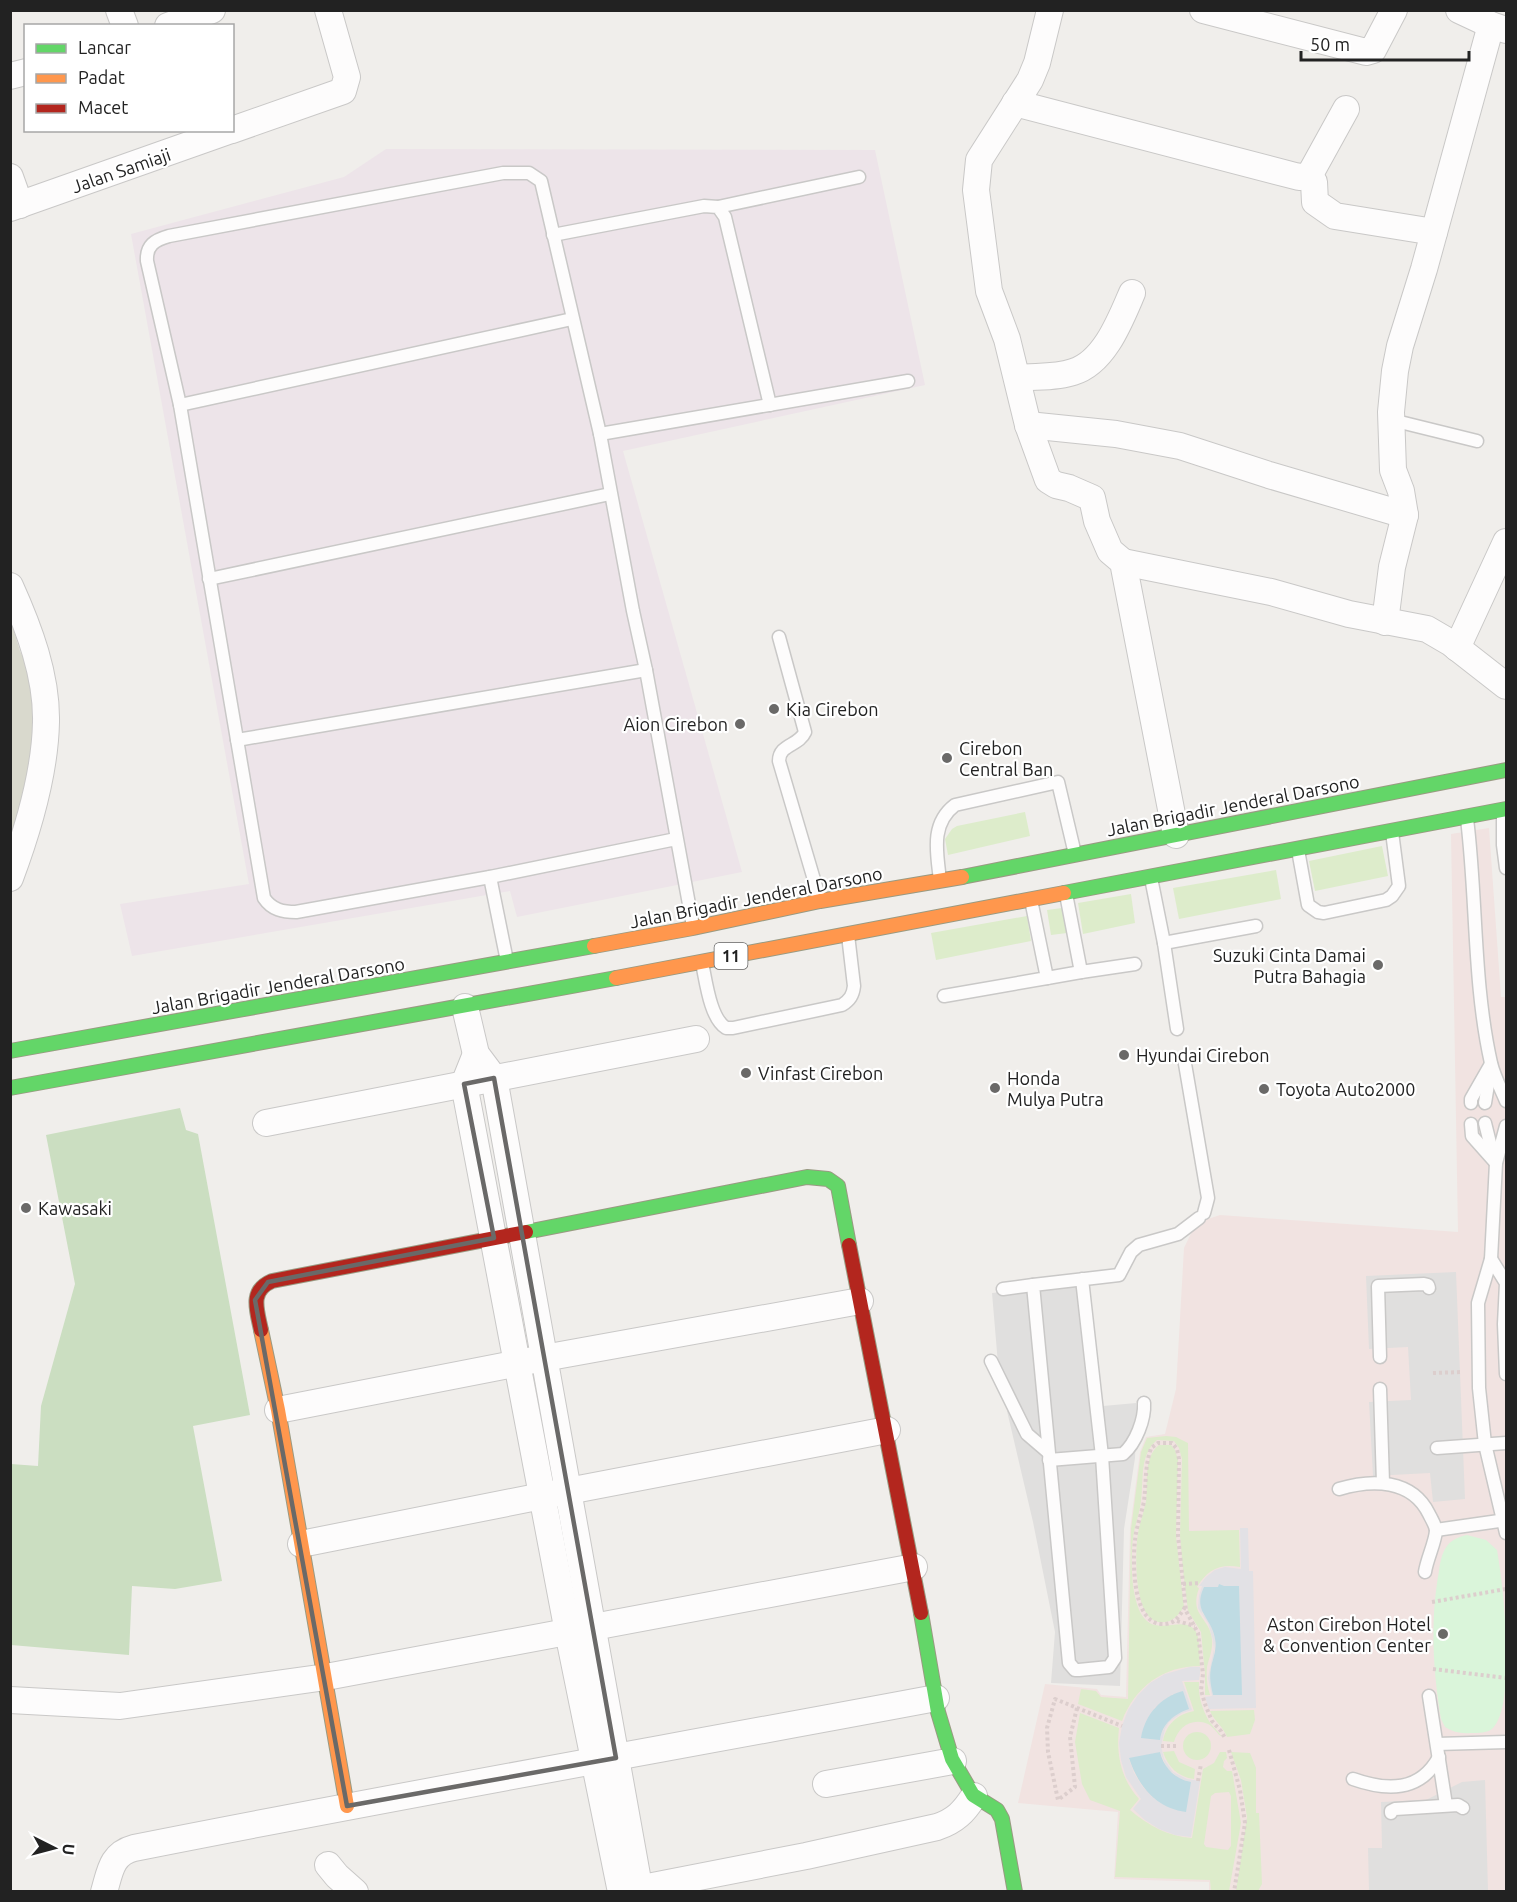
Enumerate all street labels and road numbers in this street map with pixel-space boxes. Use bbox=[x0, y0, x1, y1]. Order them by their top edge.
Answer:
street label: Jalan Samiaji bbox=[69, 144, 173, 196]
street label: Jalan Brigadir Jenderal Darsono bbox=[1105, 771, 1361, 839]
street label: Jalan Brigadir Jenderal Darsono bbox=[628, 863, 884, 931]
road number: 11 bbox=[714, 943, 748, 969]
street label: Jalan Brigadir Jenderal Darsono bbox=[150, 953, 406, 1017]

